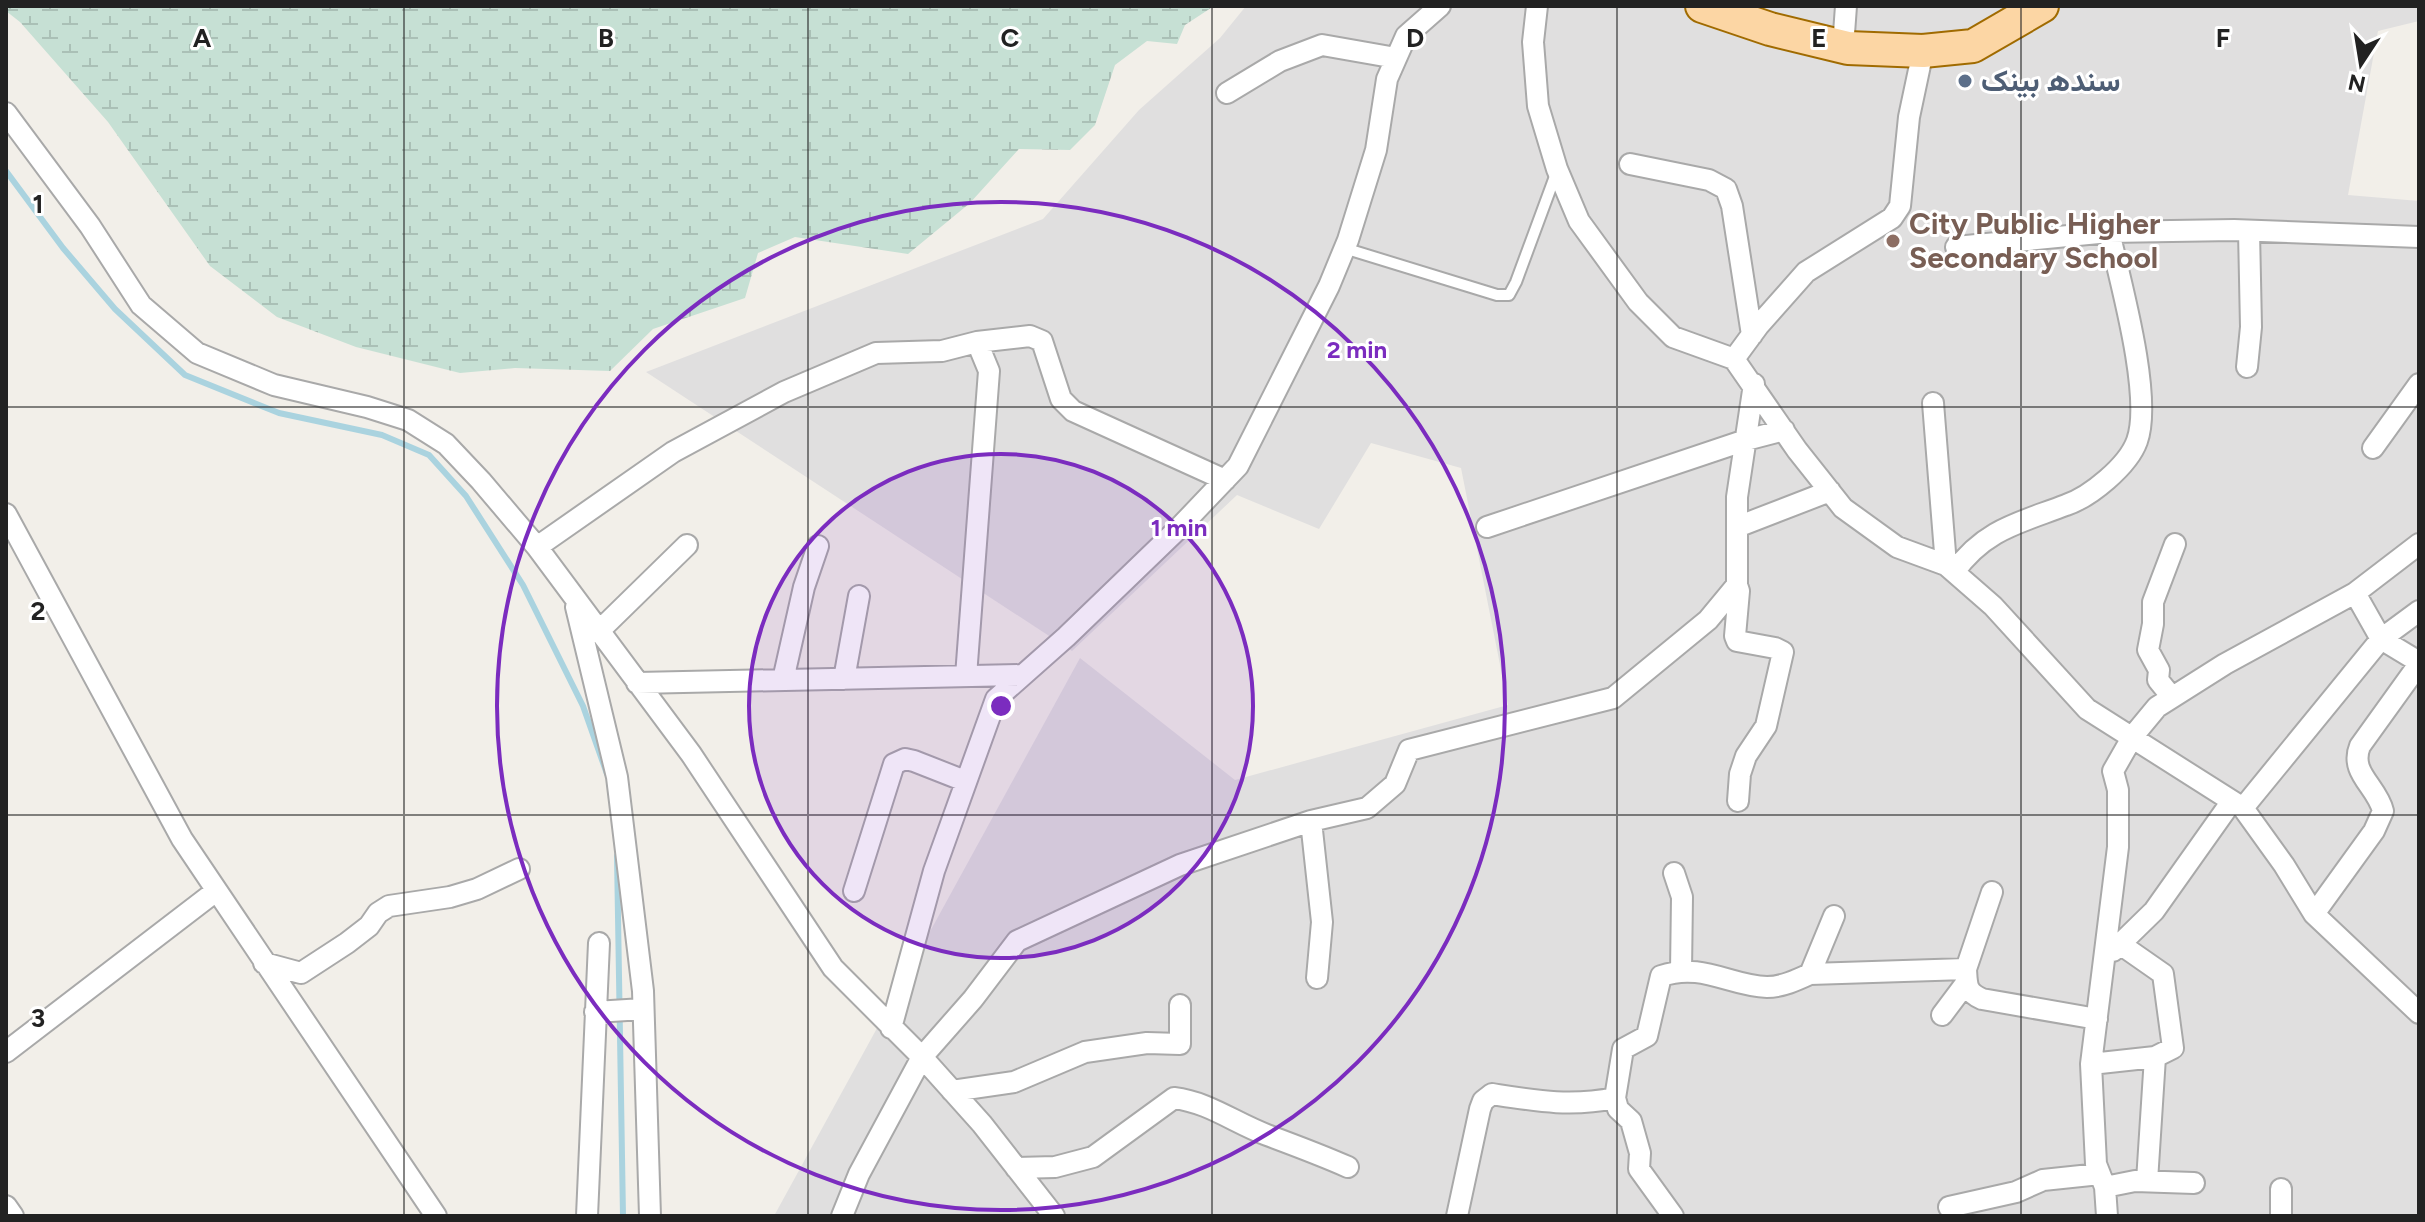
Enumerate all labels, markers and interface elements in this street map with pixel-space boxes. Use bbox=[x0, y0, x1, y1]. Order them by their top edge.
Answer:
text: A bbox=[193, 22, 212, 54]
text: B bbox=[598, 22, 614, 54]
text: C bbox=[1001, 22, 1020, 54]
text: D bbox=[1406, 22, 1424, 54]
text: E bbox=[1811, 22, 1827, 54]
text: F bbox=[2216, 22, 2230, 54]
north arrow bbox=[2321, 24, 2401, 104]
place label: سندھ بینک bbox=[1981, 62, 2120, 99]
text: N bbox=[2346, 68, 2368, 98]
marker: سندھ بینک bbox=[1956, 72, 1974, 90]
text: 1 bbox=[33, 188, 43, 220]
place label: City Public Higher Secondary School bbox=[1909, 205, 2160, 276]
marker: City Public Higher Secondary School bbox=[1884, 232, 1902, 250]
text: 2 min bbox=[1327, 335, 1387, 364]
text: 1 min bbox=[1151, 513, 1207, 542]
text: 2 bbox=[30, 595, 46, 627]
centre of rings bbox=[987, 692, 1015, 720]
text: 3 bbox=[31, 1002, 45, 1034]

